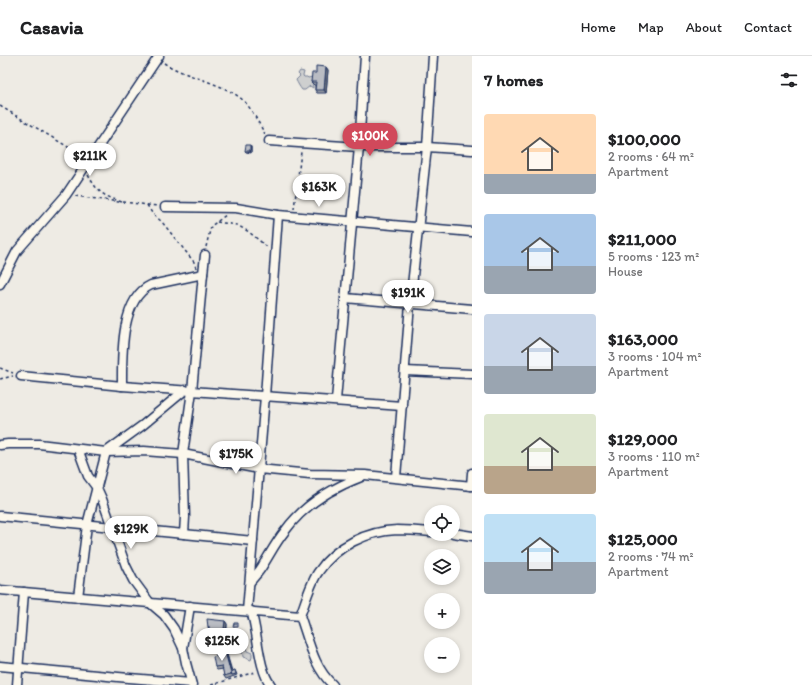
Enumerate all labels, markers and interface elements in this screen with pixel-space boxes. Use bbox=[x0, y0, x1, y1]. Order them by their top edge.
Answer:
text: Casavia bbox=[20, 16, 83, 39]
text: Home bbox=[581, 19, 616, 36]
text: Map bbox=[638, 19, 664, 36]
text: About bbox=[686, 19, 722, 36]
text: Contact bbox=[744, 19, 792, 36]
icon: filters bbox=[778, 69, 800, 91]
text: 7 homes bbox=[484, 70, 544, 90]
pin: $100K bbox=[342, 123, 398, 157]
text: $100K bbox=[352, 128, 388, 143]
text: $100,000 bbox=[608, 129, 681, 149]
icon: home bbox=[516, 130, 564, 178]
pin: $211K bbox=[62, 143, 118, 177]
text: $211K bbox=[73, 148, 107, 163]
text: 2 rooms · 64 m² bbox=[608, 149, 694, 164]
text: Apartment bbox=[608, 164, 669, 179]
pin: $163K bbox=[291, 174, 347, 208]
text: $163K bbox=[302, 179, 336, 194]
text: $211,000 bbox=[608, 229, 677, 249]
icon: home bbox=[516, 230, 564, 278]
text: 5 rooms · 123 m² bbox=[608, 249, 699, 264]
text: House bbox=[608, 264, 643, 279]
pin: $191K bbox=[380, 280, 436, 314]
text: $191K bbox=[391, 285, 425, 300]
text: $163,000 bbox=[608, 329, 678, 349]
icon: home bbox=[516, 330, 564, 378]
text: 3 rooms · 104 m² bbox=[608, 349, 701, 364]
text: Apartment bbox=[608, 364, 669, 379]
text: $129,000 bbox=[608, 429, 678, 449]
icon: home bbox=[516, 430, 564, 478]
pin: $175K bbox=[208, 441, 264, 475]
text: $175K bbox=[219, 446, 253, 461]
text: 3 rooms · 110 m² bbox=[608, 449, 700, 464]
text: Apartment bbox=[608, 464, 669, 479]
map controls bbox=[424, 505, 460, 673]
button: locate bbox=[424, 505, 460, 541]
pin: $129K bbox=[103, 516, 159, 550]
text: $129K bbox=[114, 521, 148, 536]
text: $125,000 bbox=[608, 529, 678, 549]
icon: home bbox=[516, 530, 564, 578]
button: layers bbox=[424, 549, 460, 585]
text: 2 rooms · 74 m² bbox=[608, 549, 694, 564]
text: Apartment bbox=[608, 564, 669, 579]
button: + bbox=[424, 593, 460, 629]
pin: $125K bbox=[194, 628, 250, 662]
text: $125K bbox=[205, 633, 239, 648]
button: − bbox=[424, 637, 460, 673]

